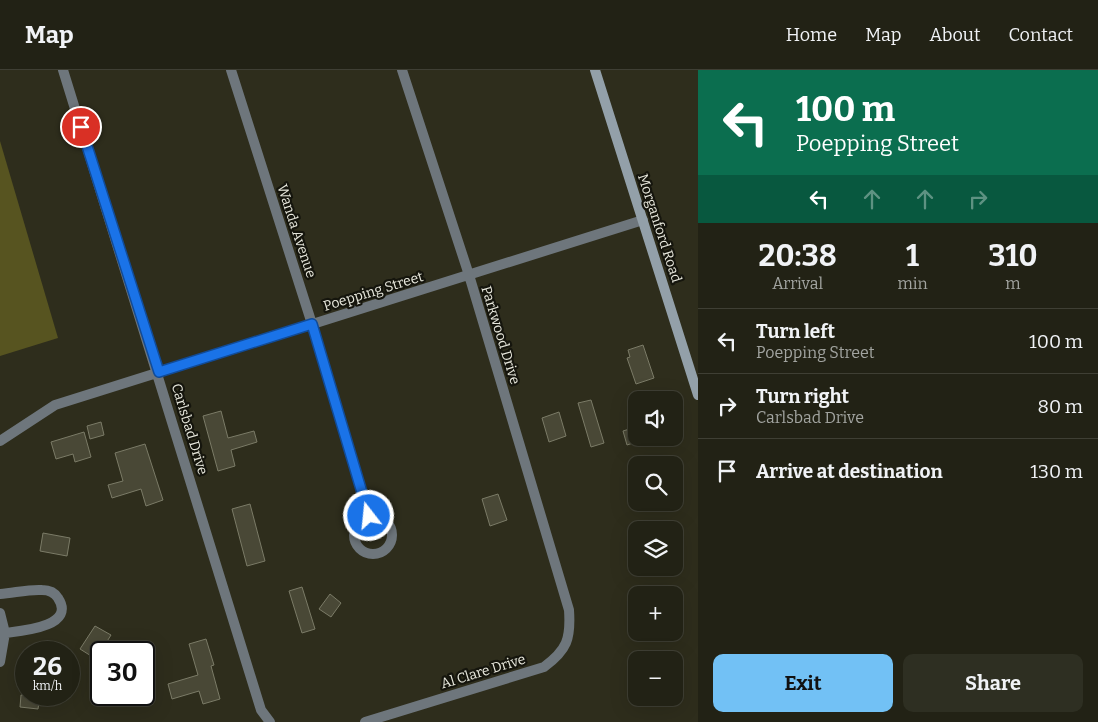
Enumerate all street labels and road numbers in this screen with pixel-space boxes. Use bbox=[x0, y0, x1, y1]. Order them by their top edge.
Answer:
street label: Morganford Road bbox=[634, 172, 685, 285]
street label: Wanda Avenue bbox=[273, 182, 320, 280]
street label: Poepping Street bbox=[321, 268, 425, 315]
street label: Parkwood Drive bbox=[477, 284, 524, 386]
street label: Carlsbad Drive bbox=[168, 382, 211, 477]
street label: Al Clare Drive bbox=[439, 651, 527, 692]

